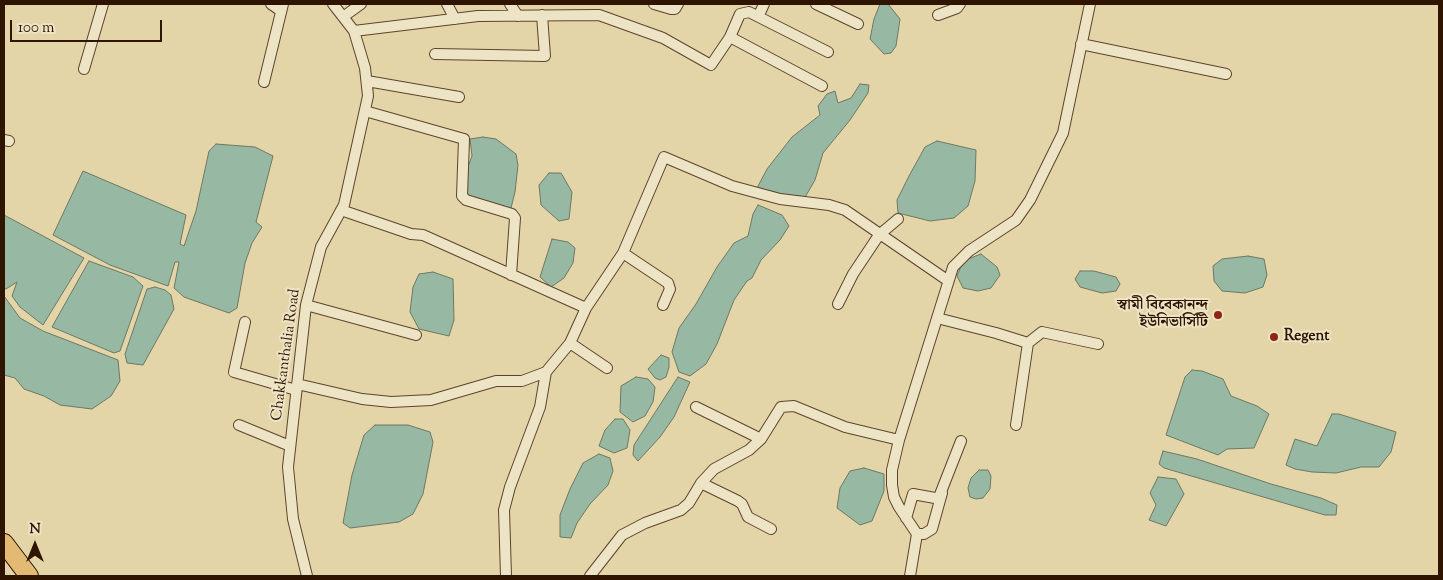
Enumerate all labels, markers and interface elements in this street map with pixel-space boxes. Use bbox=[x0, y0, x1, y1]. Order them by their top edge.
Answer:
scale bar bbox=[12, 10, 165, 42]
text: 100 m bbox=[18, 18, 54, 39]
street label: Chakkanthalia Road bbox=[269, 288, 305, 422]
place label: স্বামী বিবেকানন্দ ইউনিভার্সিটি bbox=[1117, 297, 1208, 332]
marker: স্বামী বিবেকানন্দ ইউনিভার্সিটি bbox=[1212, 309, 1224, 321]
place label: Regent bbox=[1284, 328, 1329, 346]
marker: Regent bbox=[1268, 331, 1280, 343]
north arrow bbox=[10, 520, 60, 570]
text: N bbox=[29, 520, 41, 540]

